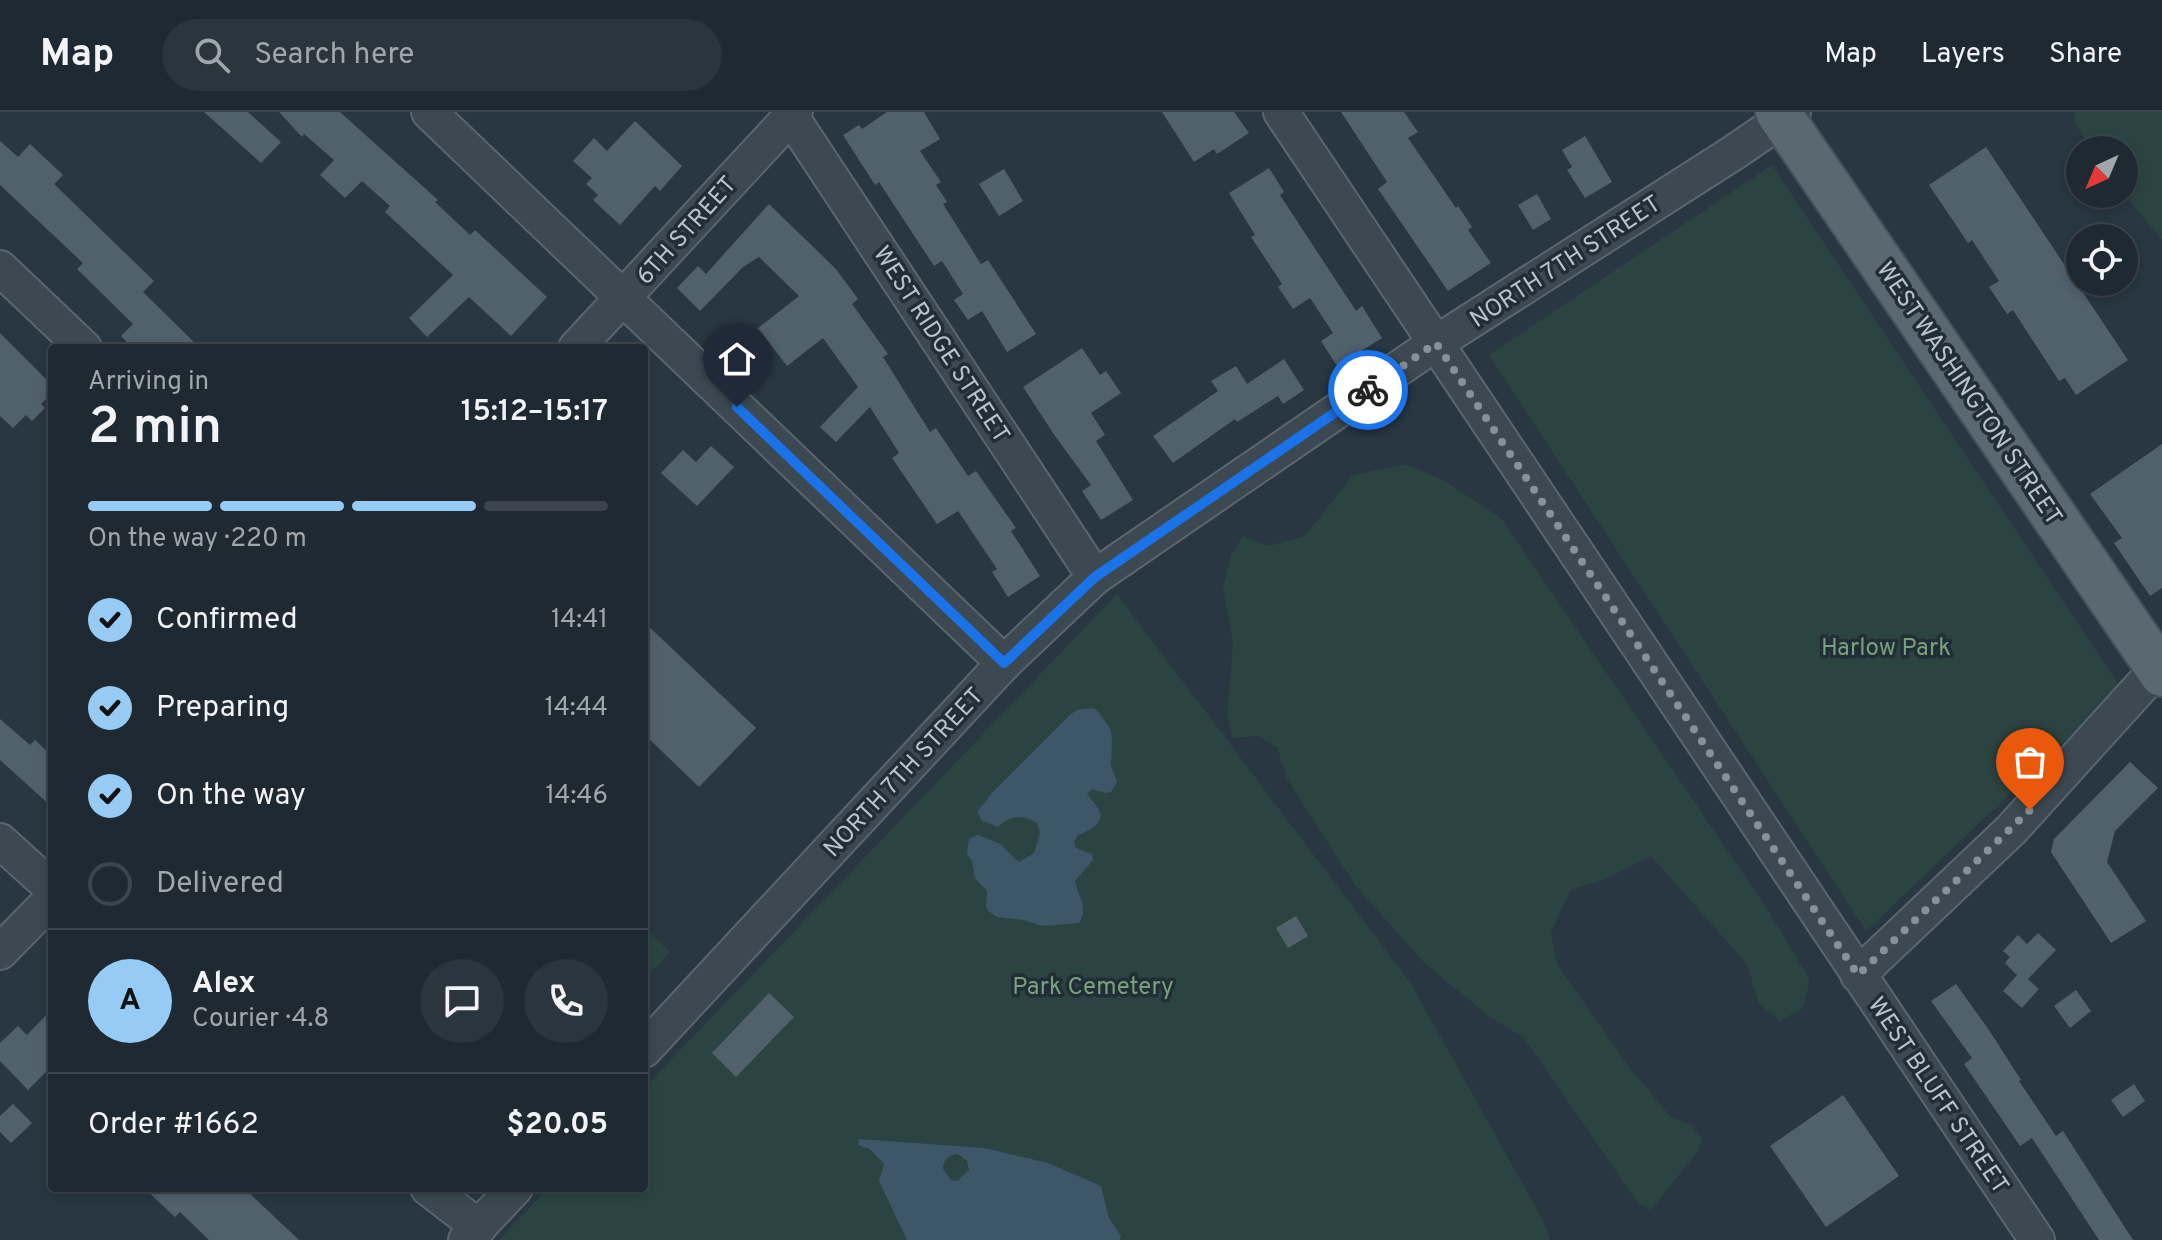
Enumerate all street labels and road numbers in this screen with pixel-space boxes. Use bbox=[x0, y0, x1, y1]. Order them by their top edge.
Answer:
street label: 6TH STREET bbox=[631, 171, 744, 292]
street label: NORTH 7TH STREET bbox=[1465, 190, 1667, 336]
street label: WEST RIDGE STREET bbox=[866, 241, 1015, 449]
street label: WEST WASHINGTON STREET bbox=[1869, 257, 2068, 532]
street label: NORTH 7TH STREET bbox=[818, 682, 991, 864]
street label: WEST BLUFF STREET bbox=[1860, 992, 2014, 1200]

